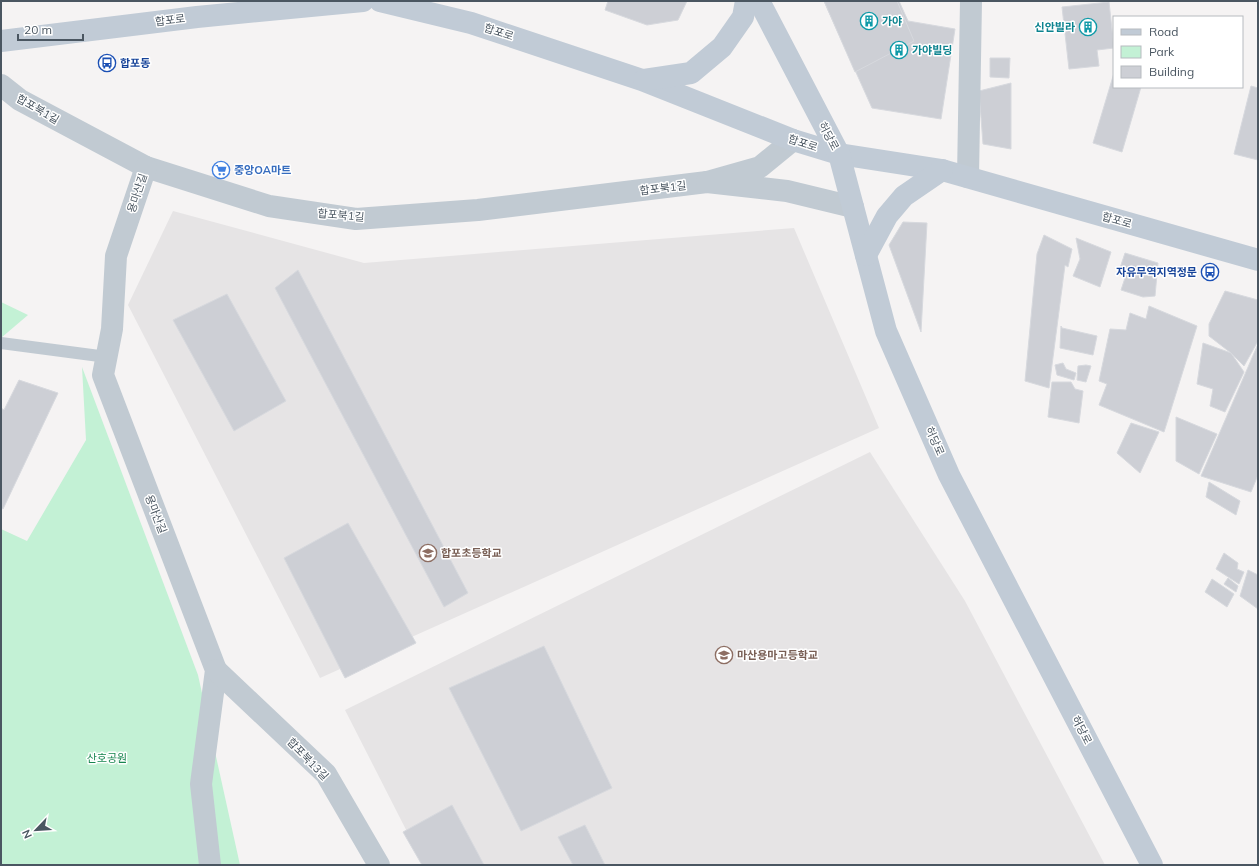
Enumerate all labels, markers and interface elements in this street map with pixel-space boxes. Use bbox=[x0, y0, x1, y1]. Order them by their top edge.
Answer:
street label: 합포로 bbox=[154, 11, 186, 29]
building icon: 가야 bbox=[859, 11, 879, 31]
place label: 가야 bbox=[882, 14, 902, 28]
scale bar bbox=[18, 16, 83, 42]
legend bbox=[1113, 16, 1243, 88]
building icon: 신안빌라 bbox=[1078, 17, 1098, 37]
place label: 신안빌라 bbox=[1035, 20, 1075, 34]
street label: 합포로 bbox=[482, 21, 516, 43]
text: 20 m bbox=[24, 22, 52, 37]
text: Road bbox=[1149, 24, 1178, 39]
building icon: 가야빌딩 bbox=[889, 40, 909, 60]
place label: 가야빌딩 bbox=[912, 43, 952, 57]
text: Park bbox=[1149, 44, 1175, 59]
bus stop icon: 합포동 bbox=[97, 53, 117, 73]
place label: 합포동 bbox=[120, 56, 150, 70]
text: Building bbox=[1149, 64, 1194, 79]
street label: 합포북1길 bbox=[14, 91, 62, 127]
street label: 허당로 bbox=[816, 119, 842, 153]
street label: 합포로 bbox=[786, 132, 820, 154]
supermarket icon: 중앙OA마트 bbox=[211, 160, 231, 180]
place label: 중앙OA마트 bbox=[234, 163, 291, 177]
street label: 용마산길 bbox=[124, 172, 150, 214]
street label: 합포북1길 bbox=[639, 178, 687, 198]
street label: 합포북1길 bbox=[317, 206, 365, 224]
street label: 합포로 bbox=[1100, 209, 1134, 231]
bus stop icon: 자유무역지역정문 bbox=[1200, 262, 1220, 282]
place label: 자유무역지역정문 bbox=[1116, 265, 1197, 279]
street label: 허당로 bbox=[922, 424, 948, 458]
street label: 용마산길 bbox=[142, 493, 170, 535]
school or university icon: 합포초등학교 bbox=[418, 543, 438, 563]
place label: 합포초등학교 bbox=[441, 546, 502, 560]
school or university icon: 마산용마고등학교 bbox=[714, 645, 734, 665]
place label: 마산용마고등학교 bbox=[737, 648, 818, 662]
street label: 허당로 bbox=[1069, 713, 1095, 747]
street label: 합포북13길 bbox=[284, 735, 332, 783]
park label: 산호공원 bbox=[87, 751, 127, 765]
north arrow bbox=[16, 810, 56, 850]
text: N bbox=[19, 828, 35, 841]

